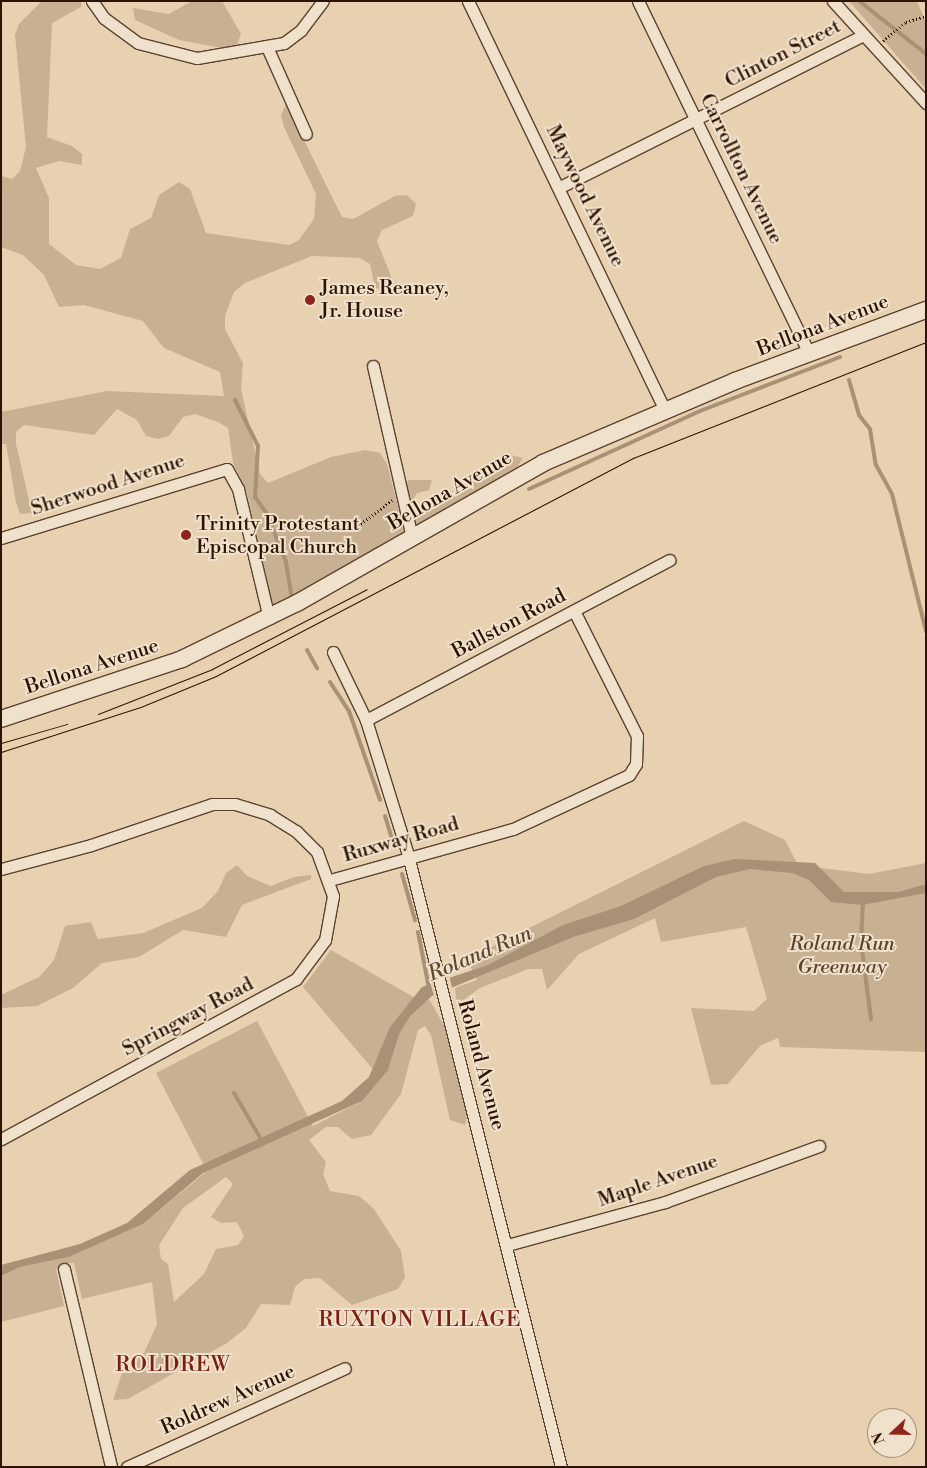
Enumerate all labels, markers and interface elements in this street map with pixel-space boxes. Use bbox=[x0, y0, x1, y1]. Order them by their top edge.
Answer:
street label: Clinton Street bbox=[721, 15, 845, 93]
street label: Carrollton Avenue bbox=[694, 90, 788, 248]
street label: Maywood Avenue bbox=[540, 121, 630, 271]
place label: James Reaney, Jr. House bbox=[320, 276, 449, 323]
street label: Bellona Avenue bbox=[754, 290, 892, 362]
marker: James Reaney, Jr. House bbox=[304, 294, 316, 306]
street label: Bellona Avenue bbox=[384, 446, 516, 536]
street label: Sherwood Avenue bbox=[28, 449, 188, 521]
place label: Trinity Protestant Episcopal Church bbox=[196, 512, 360, 559]
marker: Trinity Protestant Episcopal Church bbox=[180, 529, 192, 541]
street label: Ballston Road bbox=[448, 584, 570, 664]
street label: Bellona Avenue bbox=[22, 634, 162, 700]
street label: Ruxway Road bbox=[340, 812, 462, 868]
water label: Roland Run bbox=[424, 921, 536, 987]
park label: Roland Run Greenway bbox=[789, 933, 895, 980]
street label: Springway Road bbox=[118, 972, 258, 1062]
street label: Roland Avenue bbox=[452, 997, 510, 1133]
street label: Maple Avenue bbox=[595, 1149, 721, 1213]
district label: RUXTON VILLAGE bbox=[317, 1307, 523, 1333]
district label: ROLDREW bbox=[114, 1352, 232, 1378]
street label: Roldrew Avenue bbox=[157, 1360, 299, 1440]
north arrow bbox=[867, 1408, 917, 1458]
text: N bbox=[869, 1430, 889, 1446]

